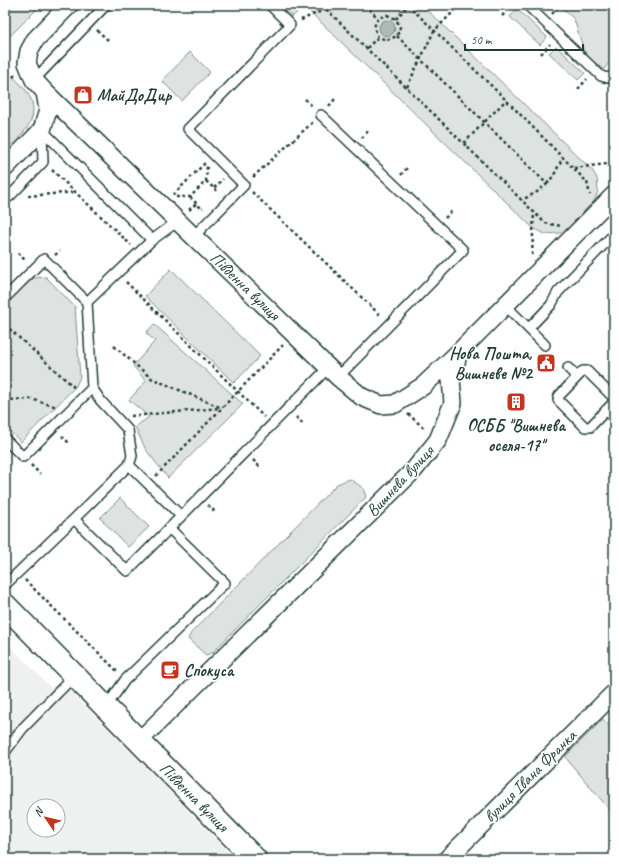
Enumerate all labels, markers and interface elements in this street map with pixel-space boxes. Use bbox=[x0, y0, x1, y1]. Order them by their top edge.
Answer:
scale bar bbox=[465, 26, 583, 52]
text: 50 m bbox=[471, 32, 493, 48]
shop icon: МайДоДир bbox=[72, 84, 94, 106]
place label: МайДоДир bbox=[97, 85, 173, 106]
street label: Південна вулиця bbox=[206, 247, 286, 326]
place label: Нова Пошта, Вишневе №2 bbox=[449, 343, 533, 384]
public building icon: Нова Пошта, Вишневе №2 bbox=[535, 352, 557, 374]
building icon: ОСББ "Вишнева оселя-17" bbox=[505, 391, 527, 413]
place label: ОСББ "Вишнева оселя-17" bbox=[467, 415, 566, 456]
street label: Вишнева вулиця bbox=[362, 440, 439, 521]
cafe icon: Спокуса bbox=[159, 659, 181, 681]
place label: Спокуса bbox=[184, 660, 235, 681]
street label: вулиця Івана Франка bbox=[479, 724, 582, 827]
street label: Південна вулиця bbox=[155, 758, 234, 837]
north arrow bbox=[26, 798, 66, 838]
text: N bbox=[30, 804, 47, 819]

